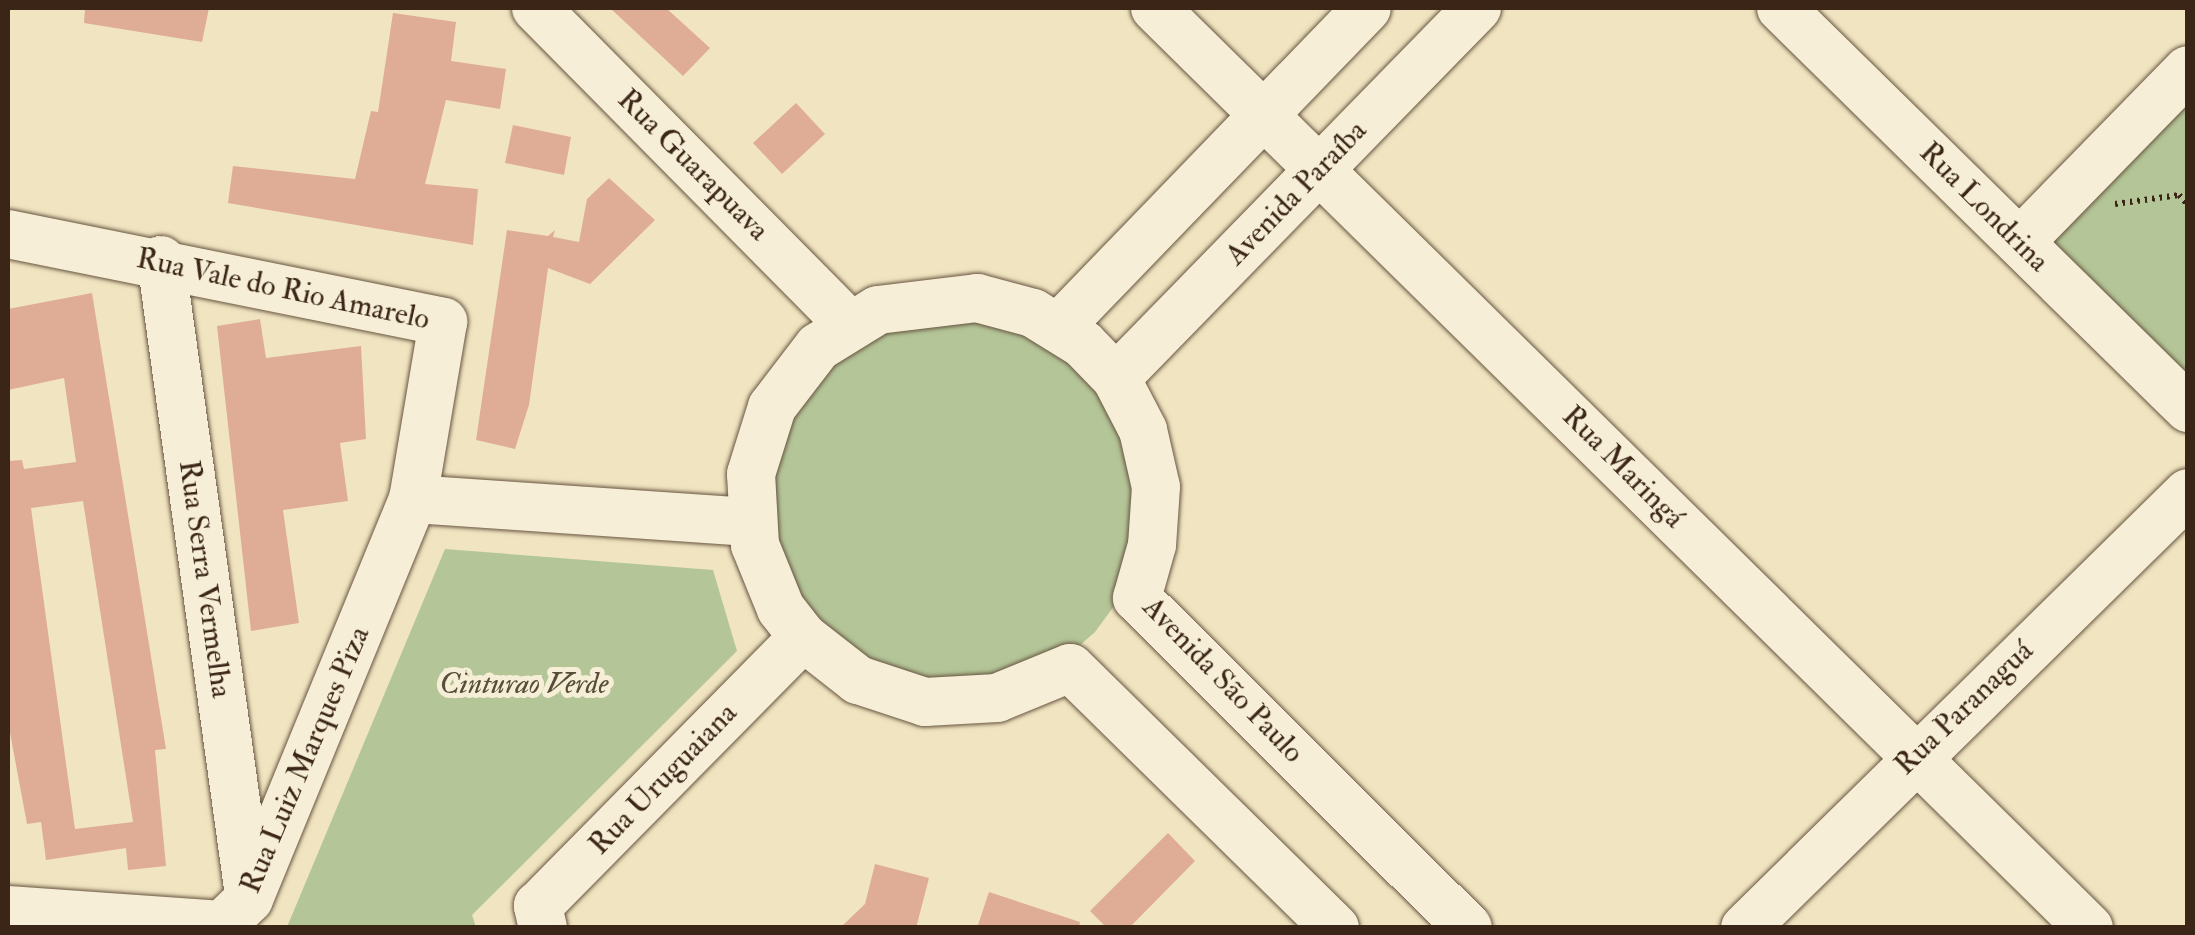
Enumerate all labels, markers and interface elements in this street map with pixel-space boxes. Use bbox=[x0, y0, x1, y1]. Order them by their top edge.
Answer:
street label: Rua Guarapuava bbox=[610, 82, 776, 248]
street label: Avenida Paraíba bbox=[1218, 113, 1374, 273]
street label: Rua Londrina bbox=[1912, 135, 2056, 279]
street label: Rua Vale do Rio Amarelo bbox=[133, 240, 433, 338]
street label: Rua Maringá bbox=[1554, 398, 1692, 536]
street label: Rua Serra Vermelha bbox=[171, 458, 239, 700]
street label: Avenida São Paulo bbox=[1135, 590, 1311, 770]
street label: Rua Luiz Marques Piza bbox=[232, 621, 378, 899]
street label: Rua Paranaguá bbox=[1887, 633, 2041, 783]
park label: Cinturao Verde bbox=[440, 666, 608, 702]
street label: Rua Uruguaiana bbox=[581, 695, 745, 863]

